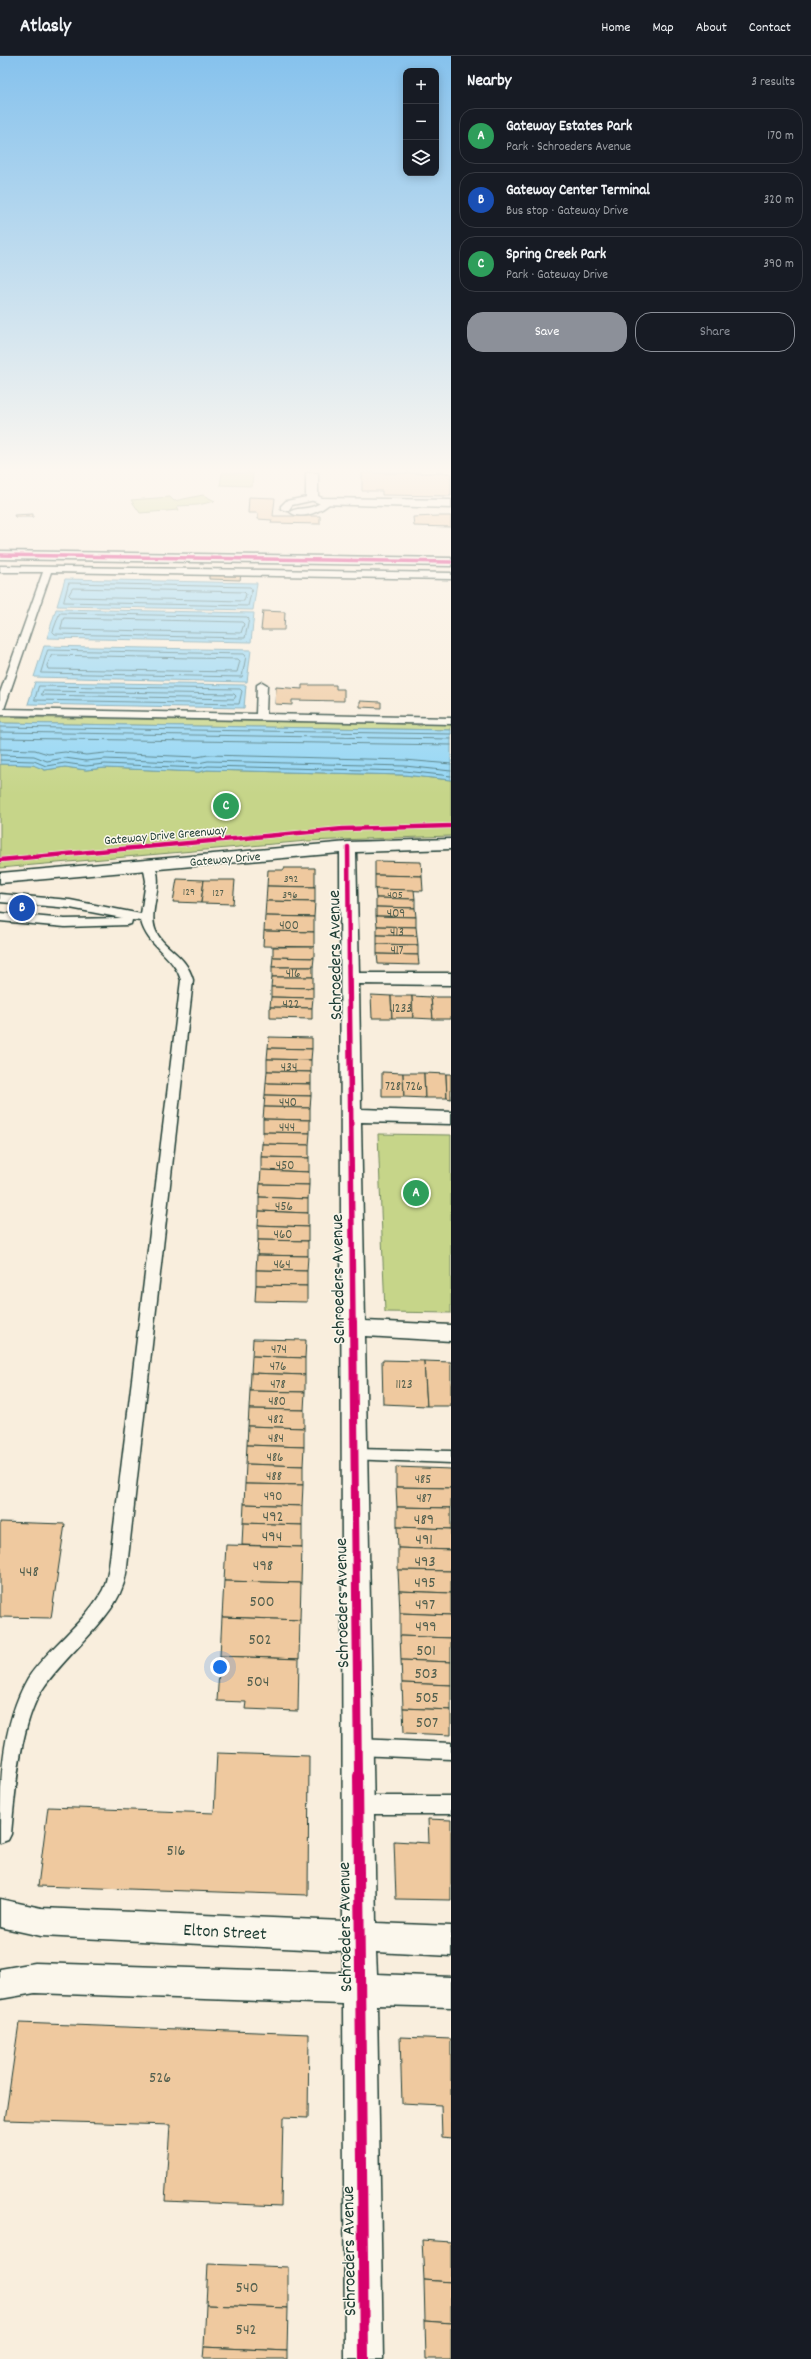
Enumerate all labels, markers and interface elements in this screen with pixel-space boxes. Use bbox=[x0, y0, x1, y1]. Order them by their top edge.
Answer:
text: Atlasly bbox=[20, 14, 71, 41]
text: Home bbox=[601, 18, 630, 38]
text: Map bbox=[652, 18, 674, 38]
text: About bbox=[696, 18, 727, 38]
text: Contact bbox=[749, 18, 791, 38]
map controls bbox=[403, 68, 439, 176]
button: + bbox=[403, 68, 439, 104]
text: Nearby bbox=[467, 70, 511, 94]
text: 3 results bbox=[751, 73, 795, 92]
button: − bbox=[403, 104, 439, 140]
text: Gateway Estates Park bbox=[506, 116, 632, 138]
text: A bbox=[477, 127, 485, 146]
text: 170 m bbox=[767, 127, 794, 146]
text: Park · Schroeders Avenue bbox=[506, 138, 631, 157]
button: layers bbox=[403, 140, 439, 176]
text: Gateway Center Terminal bbox=[506, 180, 650, 202]
text: B bbox=[478, 191, 484, 210]
text: 320 m bbox=[764, 191, 794, 210]
text: Bus stop · Gateway Drive bbox=[506, 202, 628, 221]
text: Spring Creek Park bbox=[506, 244, 606, 266]
text: C bbox=[478, 255, 484, 274]
text: 390 m bbox=[763, 255, 794, 274]
text: Park · Gateway Drive bbox=[506, 266, 608, 285]
button: Save bbox=[467, 312, 627, 352]
button: Share bbox=[635, 312, 795, 352]
pin: C bbox=[213, 791, 239, 821]
street label: Gateway Drive Greenway bbox=[103, 822, 228, 851]
street label: Gateway Drive bbox=[189, 848, 262, 873]
house number: 392 bbox=[284, 872, 299, 888]
house number: 129 bbox=[183, 885, 195, 901]
house number: 127 bbox=[212, 886, 224, 902]
house number: 396 bbox=[282, 888, 298, 904]
house number: 405 bbox=[387, 888, 403, 904]
street label: Schroeders Avenue bbox=[323, 890, 350, 1020]
pin: B bbox=[9, 893, 35, 923]
house number: 409 bbox=[387, 905, 405, 924]
house number: 400 bbox=[279, 917, 299, 936]
house number: 413 bbox=[390, 924, 404, 943]
house number: 417 bbox=[390, 942, 404, 961]
house number: 416 bbox=[286, 965, 300, 984]
house number: 422 bbox=[283, 996, 299, 1015]
house number: 1233 bbox=[392, 1000, 412, 1019]
house number: 434 bbox=[281, 1059, 297, 1078]
house number: 728 bbox=[385, 1078, 401, 1097]
house number: 726 bbox=[405, 1078, 423, 1097]
house number: 440 bbox=[279, 1094, 297, 1113]
house number: 444 bbox=[279, 1119, 295, 1138]
house number: 450 bbox=[276, 1157, 294, 1176]
pin: A bbox=[403, 1178, 429, 1208]
house number: 456 bbox=[275, 1198, 293, 1217]
street label: Schroeders Avenue bbox=[326, 1214, 353, 1344]
house number: 460 bbox=[274, 1226, 292, 1245]
house number: 464 bbox=[273, 1256, 291, 1275]
house number: 474 bbox=[271, 1341, 287, 1360]
house number: 476 bbox=[270, 1358, 286, 1377]
house number: 478 bbox=[270, 1376, 286, 1395]
house number: 1123 bbox=[395, 1376, 413, 1395]
house number: 480 bbox=[268, 1393, 286, 1412]
house number: 482 bbox=[268, 1411, 284, 1430]
house number: 484 bbox=[268, 1430, 284, 1449]
house number: 486 bbox=[267, 1449, 283, 1468]
house number: 488 bbox=[266, 1468, 282, 1487]
house number: 485 bbox=[415, 1471, 431, 1490]
house number: 490 bbox=[264, 1488, 282, 1507]
house number: 487 bbox=[416, 1490, 432, 1509]
house number: 492 bbox=[263, 1506, 283, 1529]
house number: 489 bbox=[414, 1509, 434, 1532]
house number: 494 bbox=[262, 1526, 282, 1549]
house number: 491 bbox=[415, 1529, 433, 1552]
street label: Schroeders Avenue bbox=[330, 1538, 357, 1668]
house number: 493 bbox=[414, 1551, 436, 1574]
house number: 498 bbox=[253, 1555, 273, 1578]
house number: 448 bbox=[19, 1561, 39, 1584]
house number: 495 bbox=[414, 1572, 436, 1595]
house number: 500 bbox=[250, 1591, 274, 1614]
house number: 497 bbox=[415, 1594, 435, 1617]
house number: 499 bbox=[415, 1616, 437, 1639]
house number: 502 bbox=[248, 1629, 272, 1652]
house number: 501 bbox=[416, 1640, 436, 1663]
your location bbox=[210, 1657, 230, 1677]
house number: 503 bbox=[414, 1663, 438, 1686]
house number: 504 bbox=[247, 1671, 269, 1694]
house number: 505 bbox=[415, 1687, 439, 1710]
house number: 507 bbox=[416, 1712, 438, 1735]
house number: 516 bbox=[167, 1840, 186, 1863]
street label: Schroeders Avenue bbox=[333, 1862, 360, 1992]
street label: Elton Street bbox=[183, 1919, 267, 1948]
house number: 526 bbox=[149, 2067, 171, 2090]
street label: Schroeders Avenue bbox=[337, 2186, 364, 2316]
house number: 540 bbox=[236, 2277, 258, 2300]
house number: 542 bbox=[235, 2319, 257, 2342]

